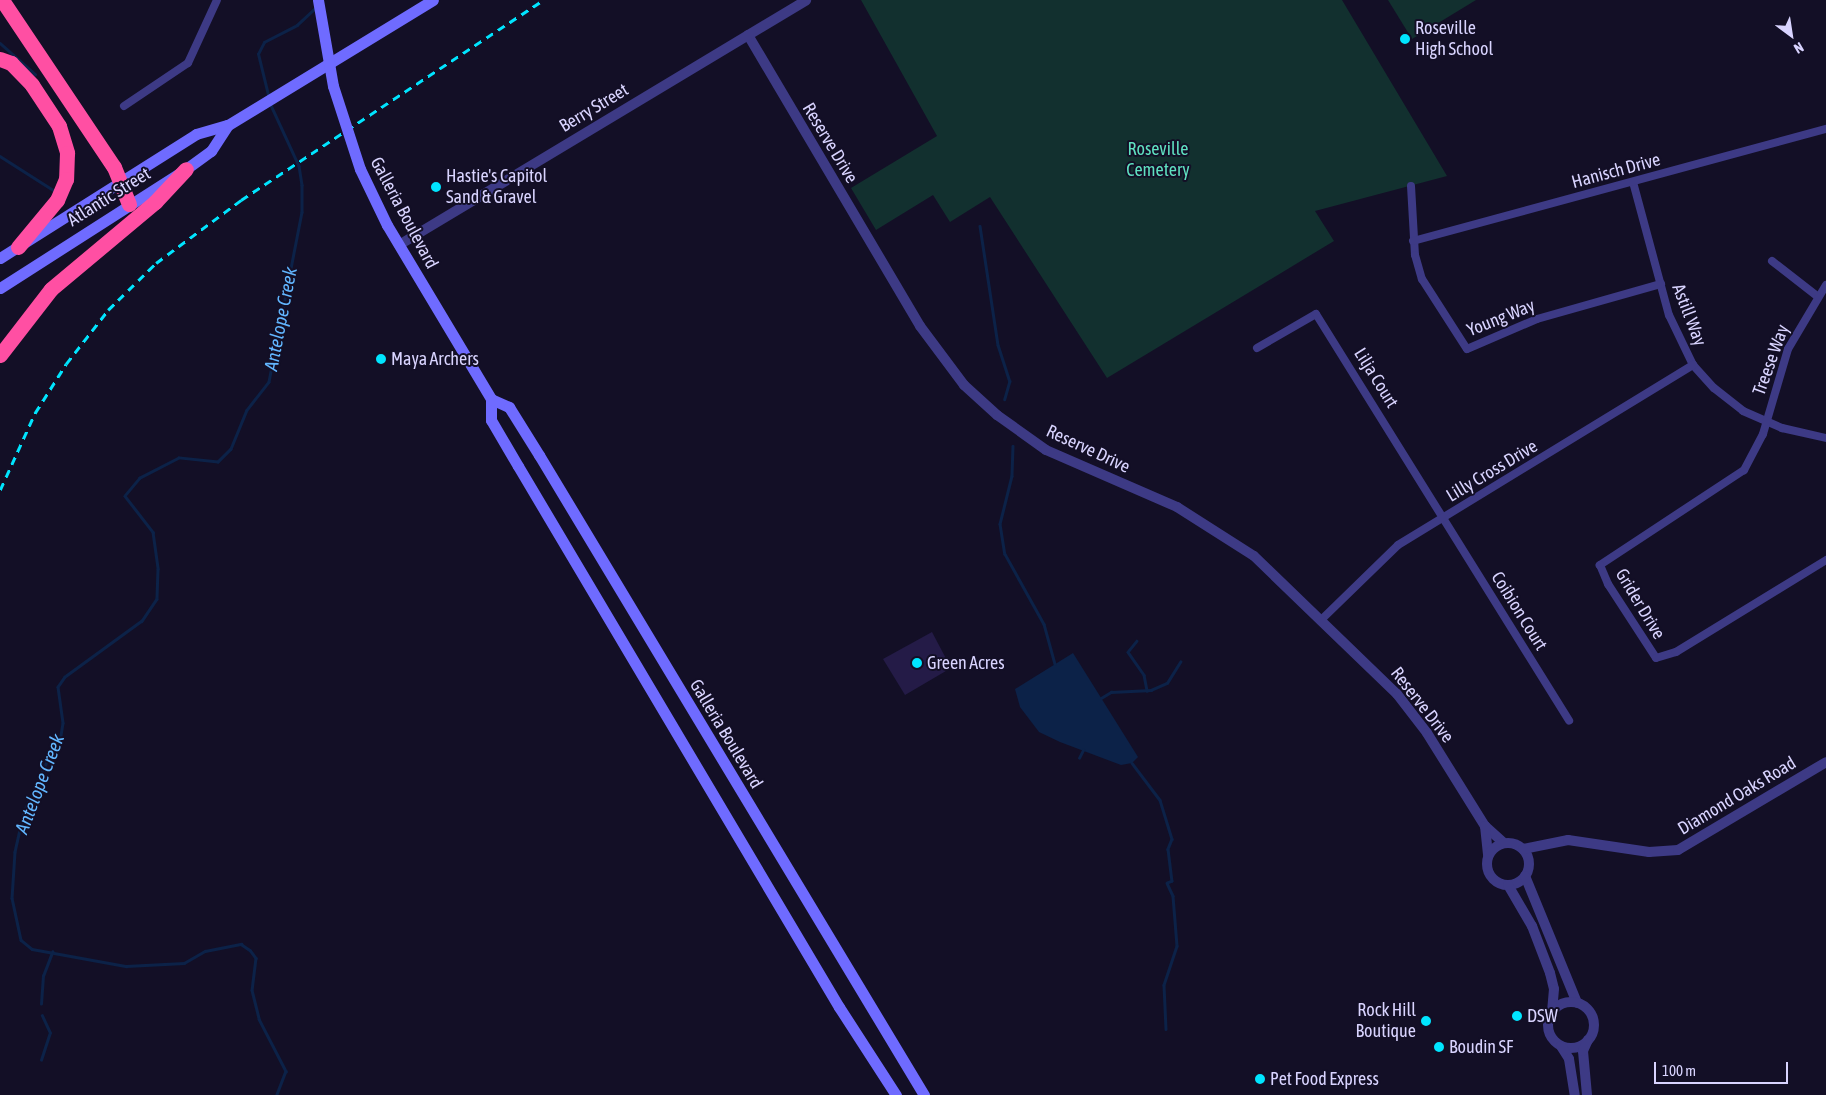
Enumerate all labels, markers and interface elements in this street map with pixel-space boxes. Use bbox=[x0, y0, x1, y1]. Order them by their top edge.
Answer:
north arrow bbox=[1766, 10, 1816, 60]
place label: Roseville High School bbox=[1415, 18, 1493, 60]
marker: Roseville High School bbox=[1399, 33, 1411, 45]
text: N bbox=[1791, 39, 1806, 57]
street label: Berry Street bbox=[556, 79, 632, 137]
street label: Reserve Drive bbox=[798, 99, 862, 187]
park label: Roseville Cemetery bbox=[1126, 139, 1190, 182]
street label: Hanisch Drive bbox=[1569, 149, 1663, 193]
street label: Galleria Boulevard bbox=[365, 153, 443, 273]
street label: Atlantic Street bbox=[63, 163, 155, 231]
place label: Hastie's Capitol Sand & Gravel bbox=[446, 166, 547, 208]
marker: Hastie's Capitol Sand & Gravel bbox=[430, 181, 442, 193]
water label: Antelope Creek bbox=[260, 265, 302, 373]
street label: Astill Way bbox=[1667, 281, 1711, 349]
street label: Young Way bbox=[1464, 295, 1538, 341]
street label: Treese Way bbox=[1748, 322, 1794, 398]
street label: Lilja Court bbox=[1349, 344, 1403, 412]
place label: Maya Archers bbox=[391, 348, 479, 370]
marker: Maya Archers bbox=[375, 353, 387, 365]
street label: Reserve Drive bbox=[1043, 420, 1133, 478]
street label: Lilly Cross Drive bbox=[1443, 435, 1541, 507]
street label: Grider Drive bbox=[1611, 565, 1669, 643]
street label: Coibion Court bbox=[1486, 568, 1552, 654]
place label: Green Acres bbox=[927, 652, 1005, 674]
marker: Green Acres bbox=[911, 657, 923, 669]
street label: Reserve Drive bbox=[1386, 663, 1458, 747]
street label: Galleria Boulevard bbox=[685, 676, 767, 792]
water label: Antelope Creek bbox=[11, 731, 69, 837]
street label: Diamond Oaks Road bbox=[1674, 752, 1800, 840]
place label: Rock Hill Boutique bbox=[1356, 1000, 1416, 1042]
place label: DSW bbox=[1527, 1005, 1558, 1027]
marker: DSW bbox=[1511, 1010, 1523, 1022]
marker: Rock Hill Boutique bbox=[1420, 1015, 1432, 1027]
place label: Boudin SF bbox=[1449, 1036, 1513, 1058]
marker: Boudin SF bbox=[1433, 1041, 1445, 1053]
scale bar bbox=[1656, 1052, 1790, 1084]
text: 100 m bbox=[1662, 1062, 1696, 1079]
place label: Pet Food Express bbox=[1270, 1068, 1379, 1090]
marker: Pet Food Express bbox=[1254, 1073, 1266, 1085]

